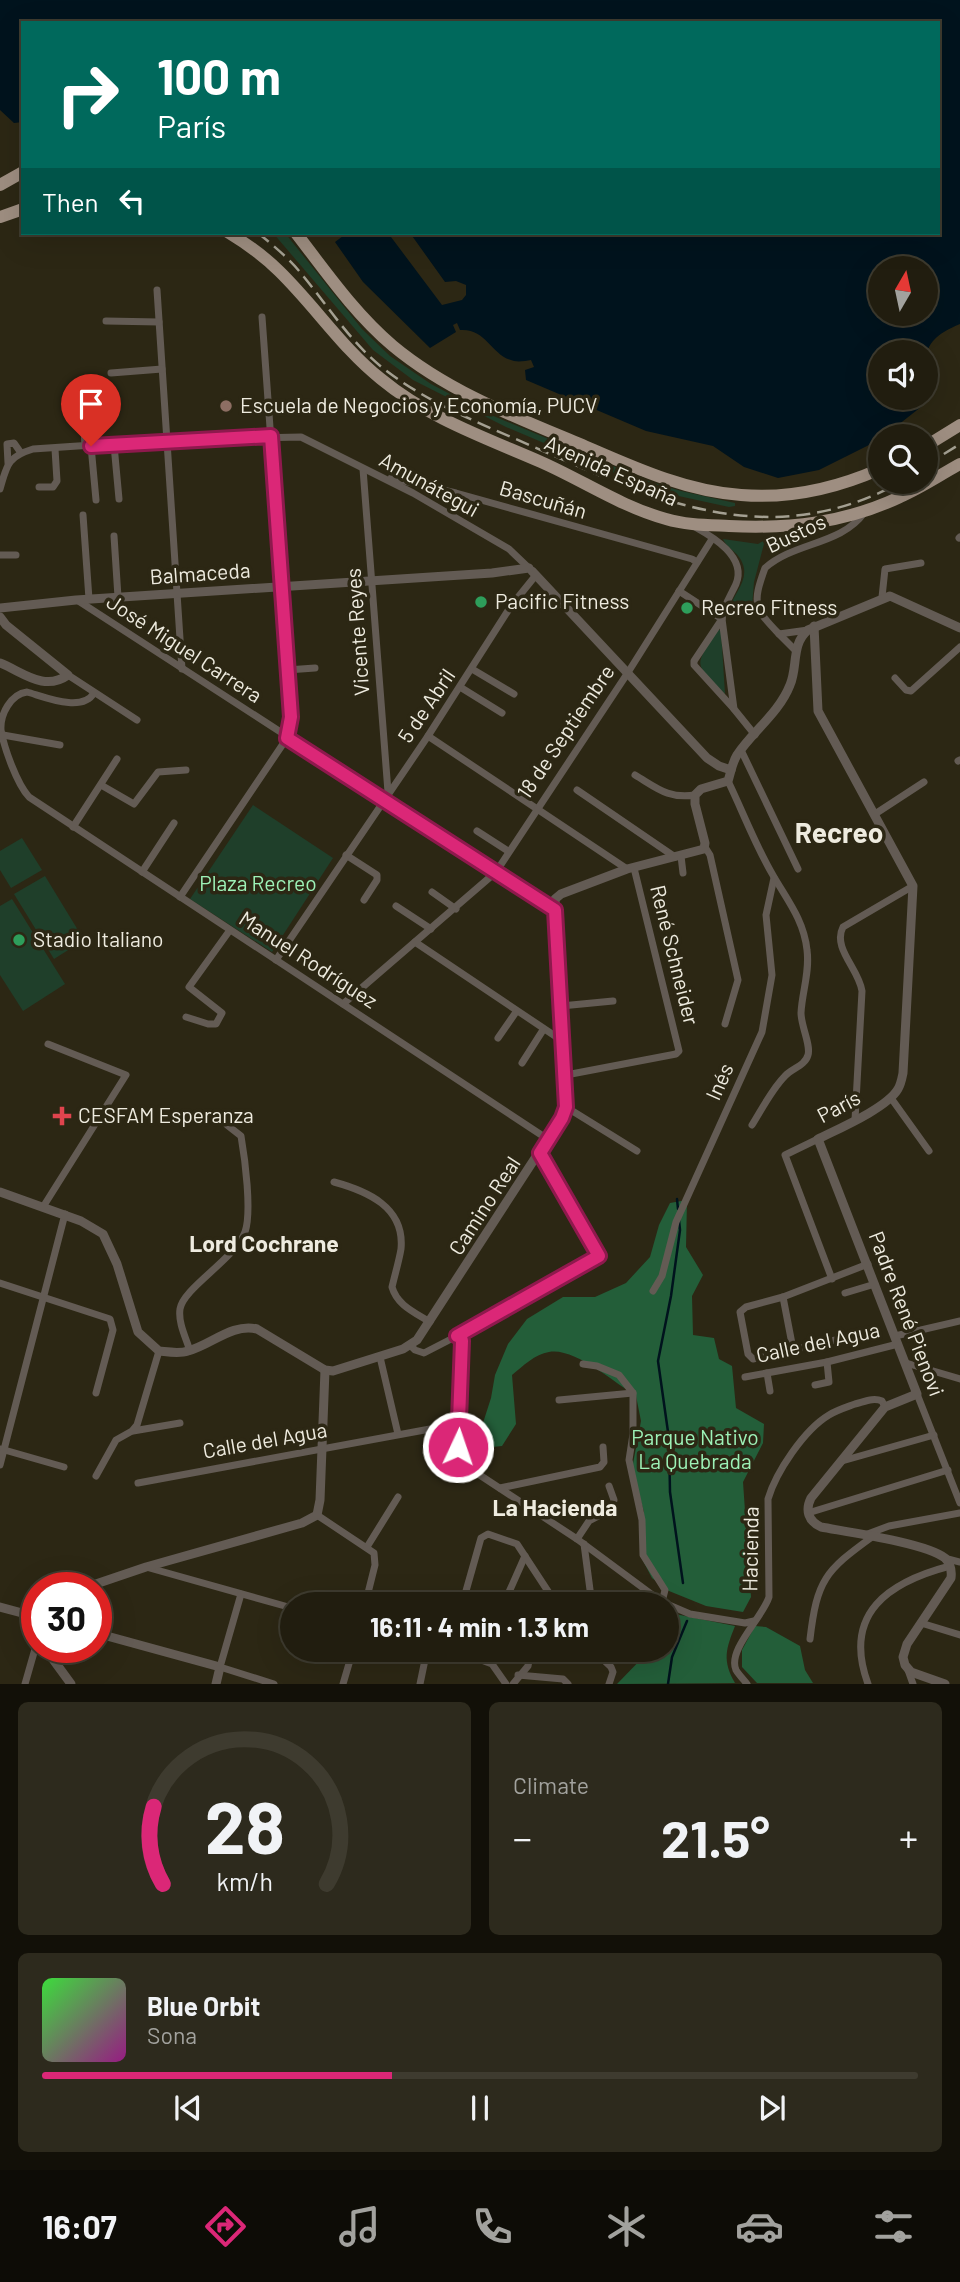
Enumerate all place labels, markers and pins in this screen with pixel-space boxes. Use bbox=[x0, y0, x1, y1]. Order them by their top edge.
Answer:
pin bbox=[61, 374, 121, 446]
place label: Escuela de Negocios y Economía, PUCV bbox=[240, 392, 597, 417]
marker: Escuela de Negocios y Economía, PUCV bbox=[218, 398, 234, 414]
place label: Pacific Fitness bbox=[495, 588, 629, 613]
marker: Pacific Fitness bbox=[473, 594, 489, 610]
place label: Recreo Fitness bbox=[701, 594, 837, 619]
marker: Recreo Fitness bbox=[679, 600, 695, 616]
place label: Stadio Italiano bbox=[33, 926, 163, 951]
marker: Stadio Italiano bbox=[11, 932, 27, 948]
place label: CESFAM Esperanza bbox=[78, 1102, 254, 1127]
marker: CESFAM Esperanza bbox=[52, 1106, 72, 1126]

